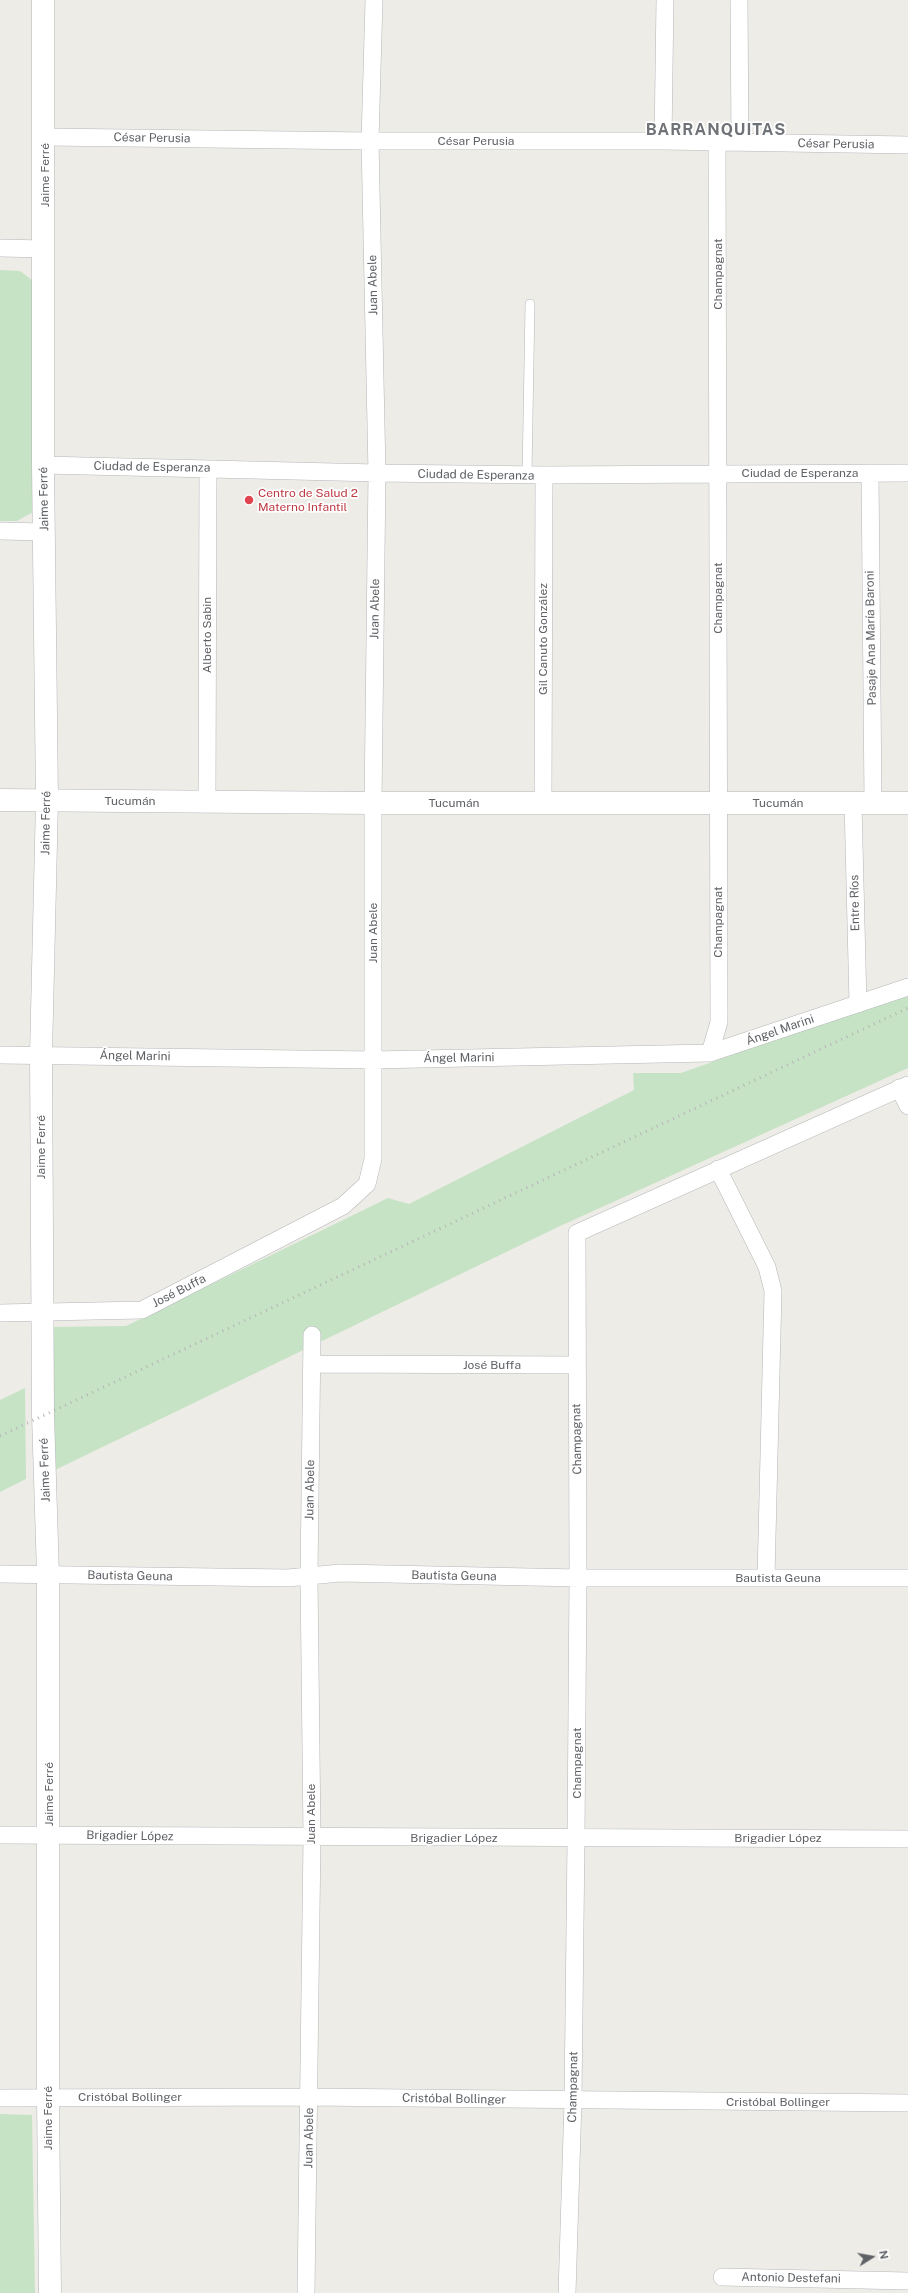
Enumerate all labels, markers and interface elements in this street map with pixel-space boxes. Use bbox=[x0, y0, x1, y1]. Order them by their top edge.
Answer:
district label: BARRANQUITAS bbox=[646, 120, 786, 140]
street label: César Perusia bbox=[113, 130, 191, 146]
street label: César Perusia bbox=[437, 134, 515, 148]
street label: César Perusia bbox=[797, 136, 875, 152]
street label: Jaime Ferré bbox=[38, 143, 52, 207]
street label: Champagnat bbox=[711, 238, 725, 310]
street label: Juan Abele bbox=[365, 255, 381, 315]
street label: Ciudad de Esperanza bbox=[94, 459, 210, 475]
street label: Ciudad de Esperanza bbox=[742, 466, 858, 480]
street label: Jaime Ferré bbox=[36, 467, 52, 531]
street label: Ciudad de Esperanza bbox=[418, 467, 534, 483]
place label: Centro de Salud 2 Materno Infantil bbox=[258, 486, 358, 514]
marker: Centro de Salud 2 Materno Infantil bbox=[243, 494, 255, 506]
street label: Champagnat bbox=[711, 562, 725, 634]
street label: Pasaje Ana María Baroni bbox=[863, 570, 879, 706]
street label: Juan Abele bbox=[367, 579, 383, 639]
street label: Gil Canuto González bbox=[536, 583, 550, 695]
street label: Alberto Sabin bbox=[200, 597, 214, 673]
street label: Jaime Ferré bbox=[38, 791, 54, 855]
street label: Tucumán bbox=[105, 794, 155, 808]
street label: Tucumán bbox=[429, 796, 479, 810]
street label: Tucumán bbox=[753, 796, 803, 810]
street label: Entre Ríos bbox=[847, 875, 863, 931]
street label: Champagnat bbox=[711, 886, 725, 958]
street label: Juan Abele bbox=[366, 903, 380, 963]
street label: Ángel Marini bbox=[744, 1012, 816, 1048]
street label: Ángel Marini bbox=[99, 1048, 171, 1064]
street label: Ángel Marini bbox=[423, 1050, 495, 1066]
street label: Jaime Ferré bbox=[34, 1115, 48, 1179]
street label: José Buffa bbox=[150, 1271, 208, 1311]
street label: José Buffa bbox=[463, 1358, 521, 1372]
street label: Champagnat bbox=[569, 1403, 585, 1475]
street label: Jaime Ferré bbox=[37, 1438, 53, 1502]
street label: Juan Abele bbox=[302, 1460, 318, 1520]
street label: Bautista Geuna bbox=[87, 1568, 173, 1584]
street label: Bautista Geuna bbox=[411, 1568, 497, 1584]
street label: Bautista Geuna bbox=[735, 1571, 821, 1585]
street label: Champagnat bbox=[570, 1727, 584, 1799]
street label: Jaime Ferré bbox=[42, 1762, 56, 1826]
street label: Juan Abele bbox=[304, 1784, 318, 1844]
street label: Brigadier López bbox=[86, 1828, 174, 1844]
street label: Brigadier López bbox=[410, 1831, 498, 1845]
street label: Brigadier López bbox=[734, 1831, 822, 1845]
street label: Champagnat bbox=[565, 2051, 581, 2123]
street label: Jaime Ferré bbox=[41, 2086, 55, 2150]
street label: Cristóbal Bollinger bbox=[78, 2090, 182, 2104]
street label: Cristóbal Bollinger bbox=[402, 2091, 506, 2107]
street label: Cristóbal Bollinger bbox=[726, 2095, 830, 2109]
street label: Juan Abele bbox=[301, 2108, 317, 2168]
north arrow bbox=[852, 2237, 892, 2277]
text: N bbox=[877, 2249, 890, 2260]
street label: Antonio Destefani bbox=[741, 2270, 841, 2286]

